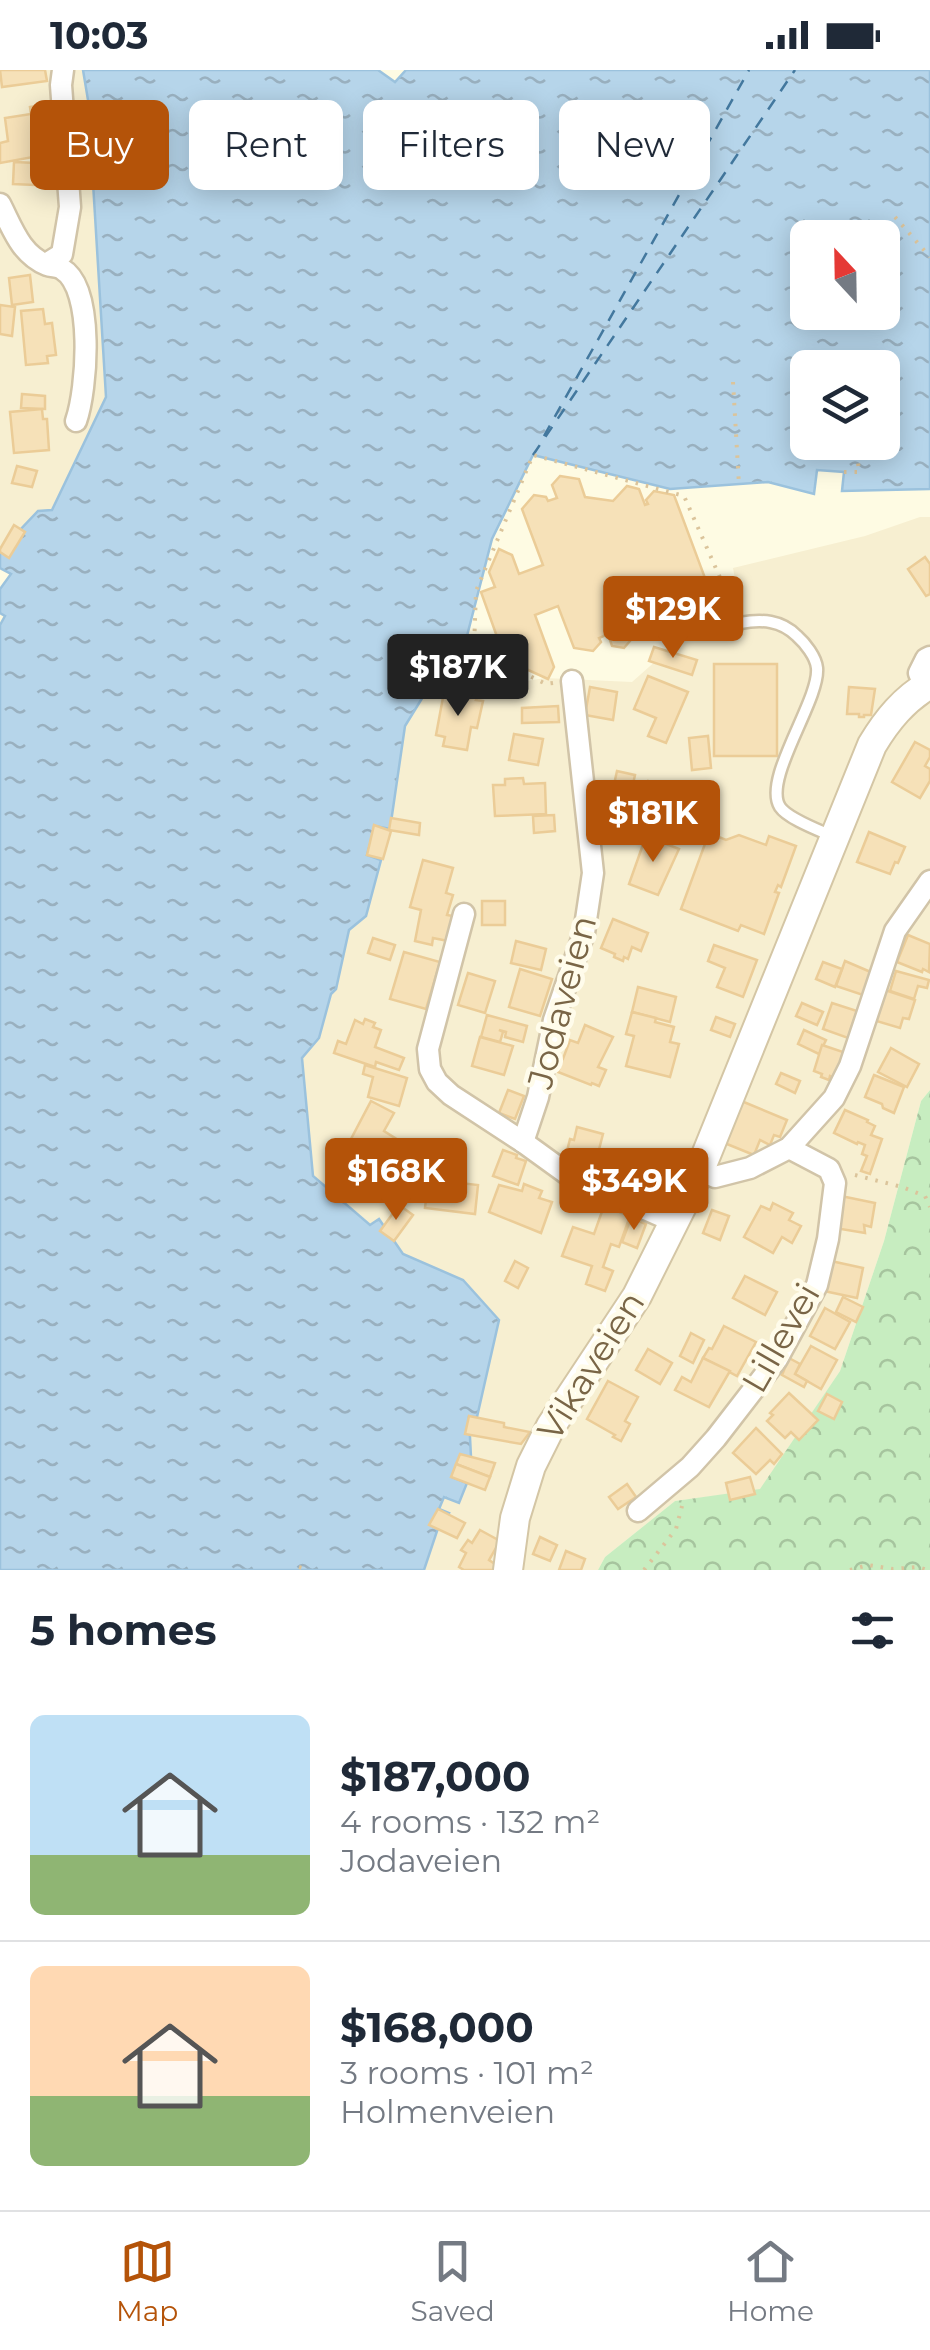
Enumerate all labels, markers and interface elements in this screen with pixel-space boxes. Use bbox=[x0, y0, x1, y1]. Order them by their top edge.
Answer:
text: 10:03 bbox=[50, 12, 149, 59]
chip: Buy bbox=[30, 100, 169, 190]
chip: Rent bbox=[189, 100, 343, 190]
chip: Filters bbox=[363, 100, 539, 190]
chip: New bbox=[559, 100, 710, 190]
north arrow bbox=[790, 220, 900, 330]
map controls bbox=[790, 220, 900, 460]
button: layers bbox=[790, 350, 900, 460]
pin: $129K bbox=[603, 576, 743, 661]
text: $129K bbox=[625, 589, 721, 628]
pin: $187K bbox=[388, 634, 528, 719]
text: $187K bbox=[409, 647, 507, 686]
pin: $181K bbox=[583, 780, 723, 865]
text: $181K bbox=[608, 793, 698, 832]
street label: Jodaveien bbox=[518, 911, 605, 1094]
pin: $168K bbox=[326, 1138, 466, 1223]
pin: $349K bbox=[564, 1148, 704, 1233]
text: $168K bbox=[347, 1151, 445, 1190]
text: $349K bbox=[581, 1161, 687, 1200]
street label: Lillevei bbox=[732, 1276, 829, 1400]
street label: Vikaveien bbox=[528, 1283, 653, 1448]
icon: filters bbox=[845, 1603, 900, 1658]
text: 5 homes bbox=[30, 1604, 217, 1656]
text: $187,000 bbox=[340, 1750, 531, 1802]
icon: home bbox=[110, 1755, 230, 1875]
text: 4 rooms · 132 m² bbox=[340, 1802, 600, 1841]
text: Jodaveien bbox=[340, 1841, 502, 1880]
text: $168,000 bbox=[340, 2001, 534, 2053]
icon: home bbox=[110, 2006, 230, 2126]
text: 3 rooms · 101 m² bbox=[340, 2053, 594, 2092]
text: Holmenveien bbox=[340, 2092, 555, 2131]
tab: Map bbox=[116, 2234, 178, 2328]
tab: Saved bbox=[411, 2234, 495, 2328]
tab: Home bbox=[727, 2234, 814, 2328]

